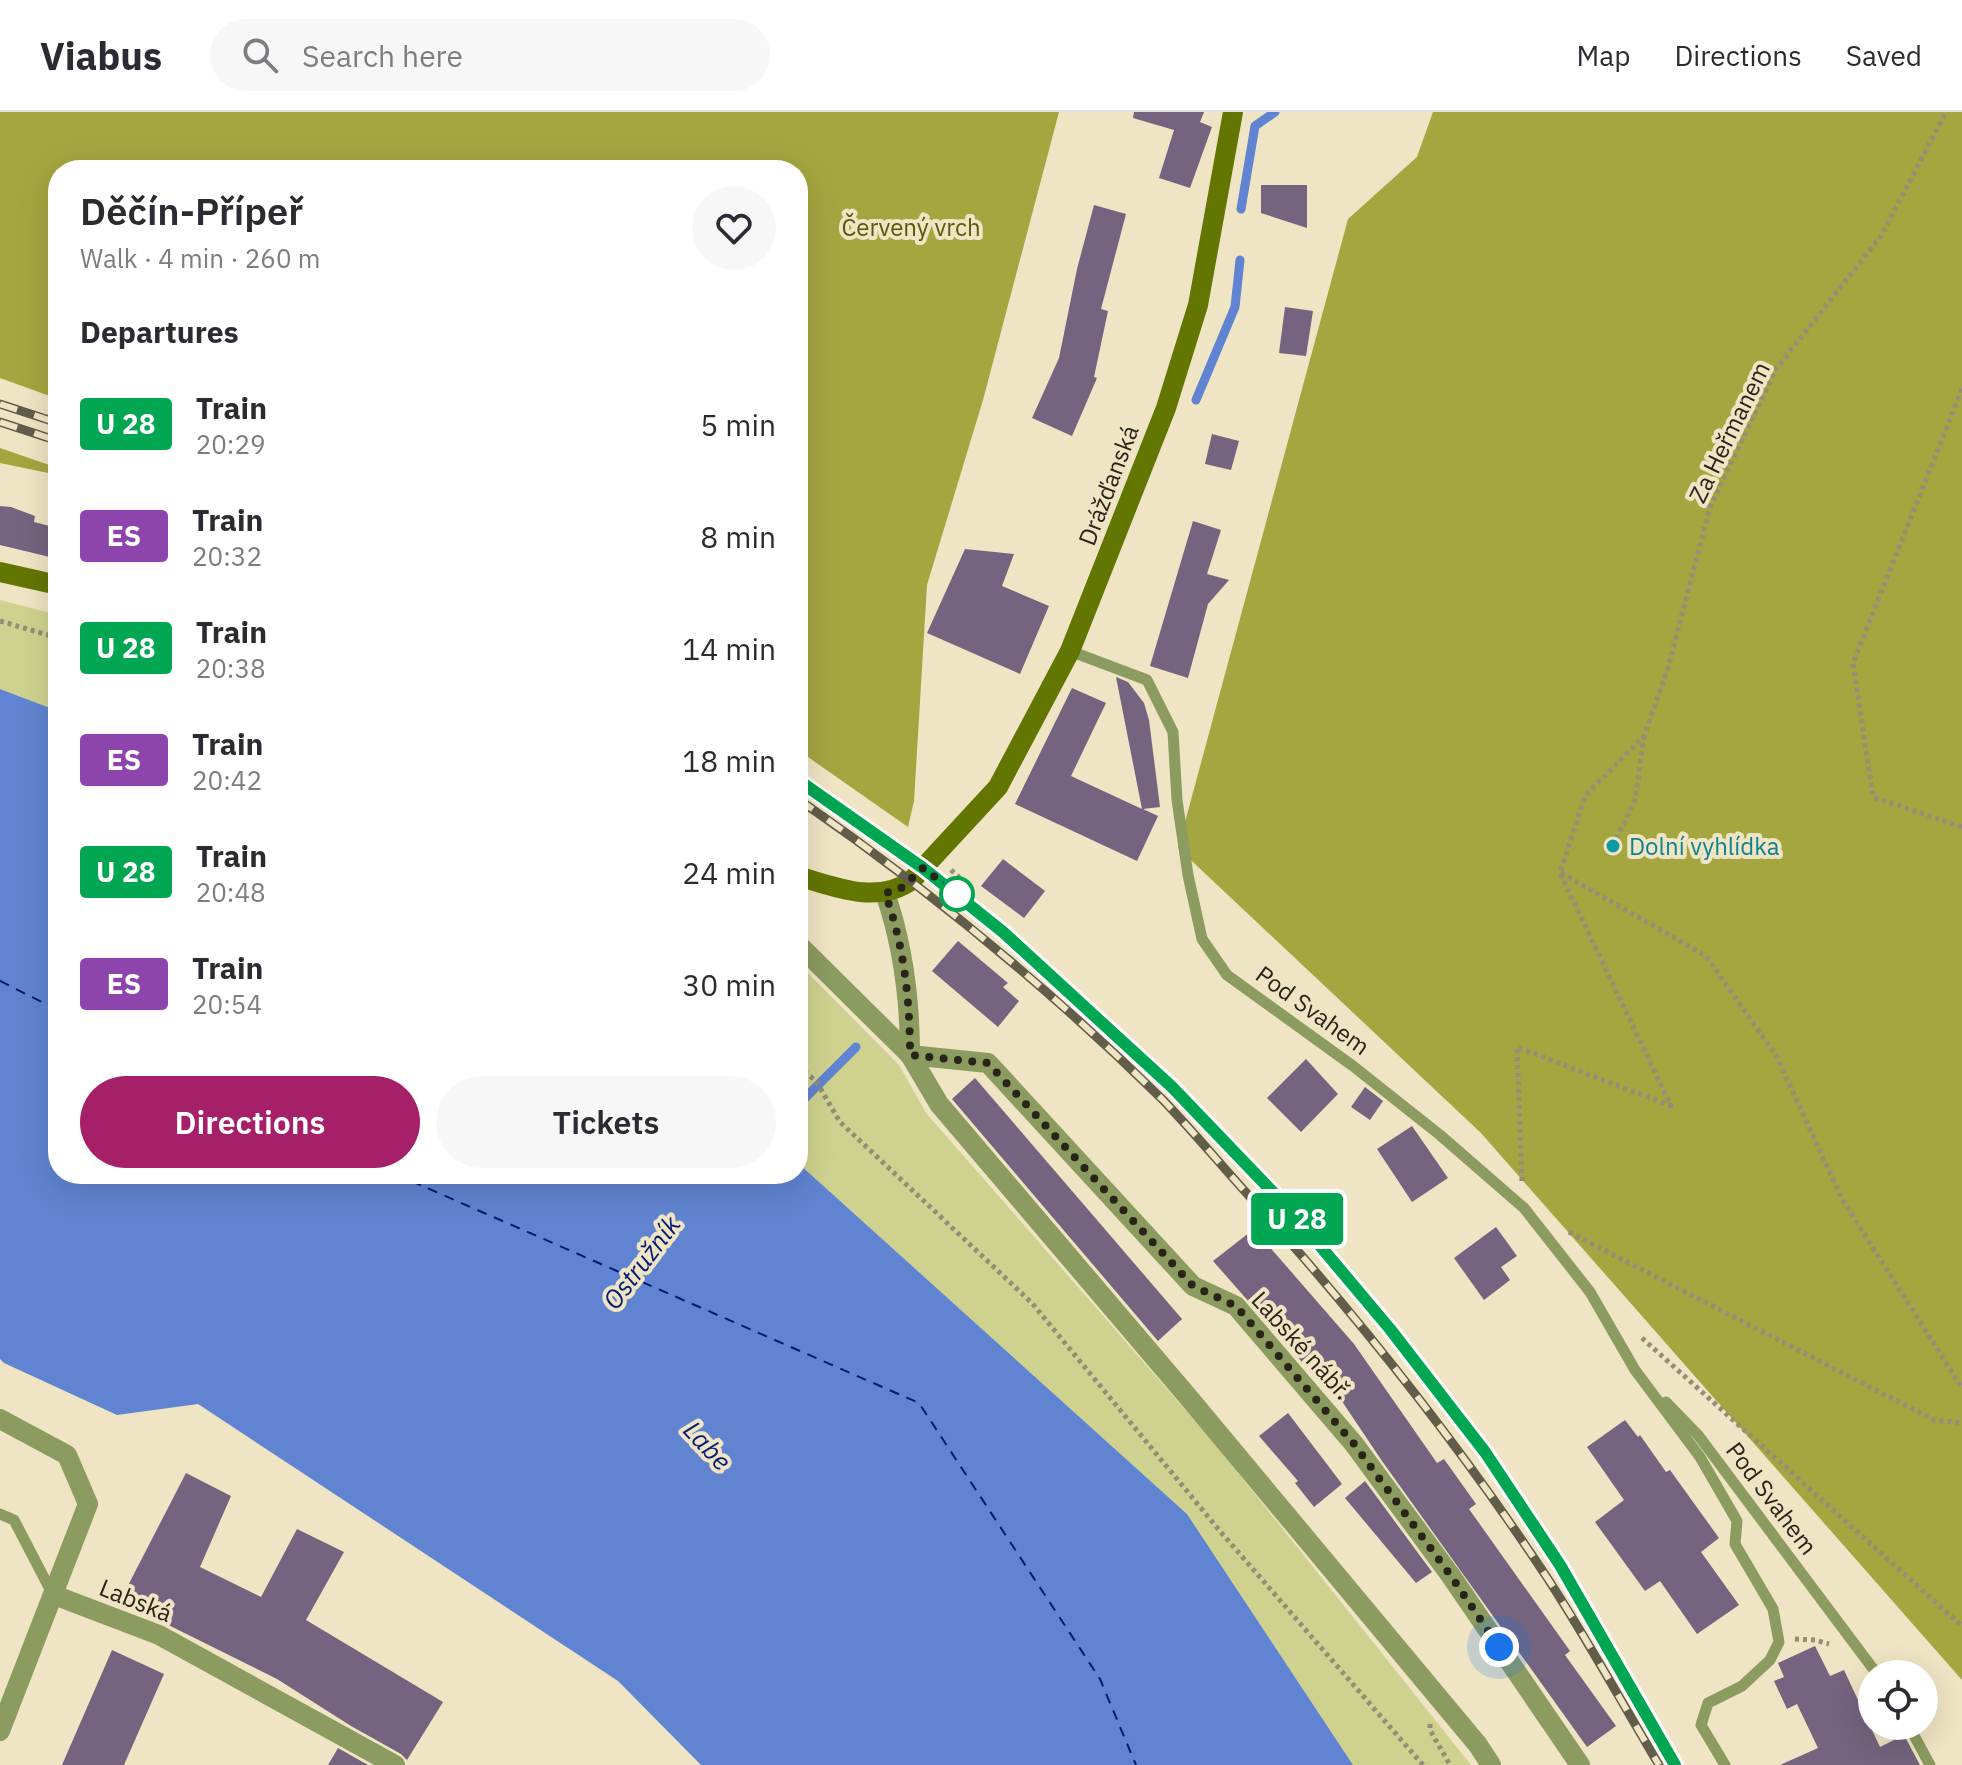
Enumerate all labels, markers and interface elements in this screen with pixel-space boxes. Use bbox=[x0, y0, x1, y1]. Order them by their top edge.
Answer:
search box bbox=[210, 19, 770, 91]
text: Viabus bbox=[40, 31, 162, 80]
icon: search bbox=[238, 33, 282, 77]
text: Search here bbox=[302, 36, 463, 75]
text: Map bbox=[1576, 37, 1630, 74]
text: Directions bbox=[1674, 37, 1802, 74]
text: Saved bbox=[1846, 37, 1922, 74]
text: Děčín-Přípeř bbox=[80, 186, 303, 235]
button: heart bbox=[692, 186, 776, 270]
park label: Červený vrch bbox=[841, 211, 981, 243]
text: Walk · 4 min · 260 m bbox=[80, 241, 320, 275]
text: Departures bbox=[80, 312, 239, 351]
street label: Za Heřmanem bbox=[1681, 356, 1777, 508]
text: Train bbox=[196, 388, 267, 427]
text: U 28 bbox=[96, 405, 156, 442]
text: 5 min bbox=[700, 405, 776, 444]
street label: Drážďanská bbox=[1070, 420, 1146, 550]
text: 20:29 bbox=[196, 427, 266, 461]
text: Train bbox=[192, 500, 263, 539]
text: ES bbox=[107, 517, 141, 554]
text: 8 min bbox=[700, 517, 776, 556]
text: 20:32 bbox=[192, 539, 262, 573]
text: Train bbox=[196, 612, 267, 651]
text: U 28 bbox=[96, 629, 156, 666]
text: 14 min bbox=[682, 629, 776, 668]
text: 20:38 bbox=[196, 651, 266, 685]
text: Train bbox=[192, 724, 263, 763]
text: ES bbox=[107, 741, 141, 778]
text: 18 min bbox=[682, 741, 776, 780]
text: 20:42 bbox=[192, 763, 262, 797]
place label: Dolní vyhlídka bbox=[1629, 830, 1780, 862]
text: Train bbox=[196, 836, 267, 875]
marker: Dolní vyhlídka bbox=[1604, 837, 1622, 855]
text: U 28 bbox=[96, 853, 156, 890]
text: 24 min bbox=[682, 853, 776, 892]
text: 20:48 bbox=[196, 875, 266, 909]
unlabelled marker bbox=[940, 877, 974, 911]
text: Train bbox=[192, 948, 263, 987]
street label: Pod Svahem bbox=[1250, 958, 1376, 1062]
text: ES bbox=[107, 965, 141, 1002]
text: 30 min bbox=[682, 965, 776, 1004]
text: 20:54 bbox=[192, 987, 262, 1021]
button: Directions bbox=[80, 1076, 420, 1168]
button: Tickets bbox=[436, 1076, 776, 1168]
line badge: U 28 bbox=[1241, 1193, 1353, 1245]
text: U 28 bbox=[1267, 1200, 1327, 1237]
water label: Ostružník bbox=[595, 1208, 688, 1316]
street label: Labské nábř. bbox=[1245, 1284, 1359, 1406]
water label: Labe bbox=[677, 1413, 739, 1477]
street label: Pod Svahem bbox=[1719, 1435, 1825, 1561]
street label: Labská bbox=[95, 1571, 177, 1629]
your location bbox=[1479, 1627, 1519, 1667]
map controls bbox=[1858, 1660, 1938, 1740]
button: locate bbox=[1858, 1660, 1938, 1740]

